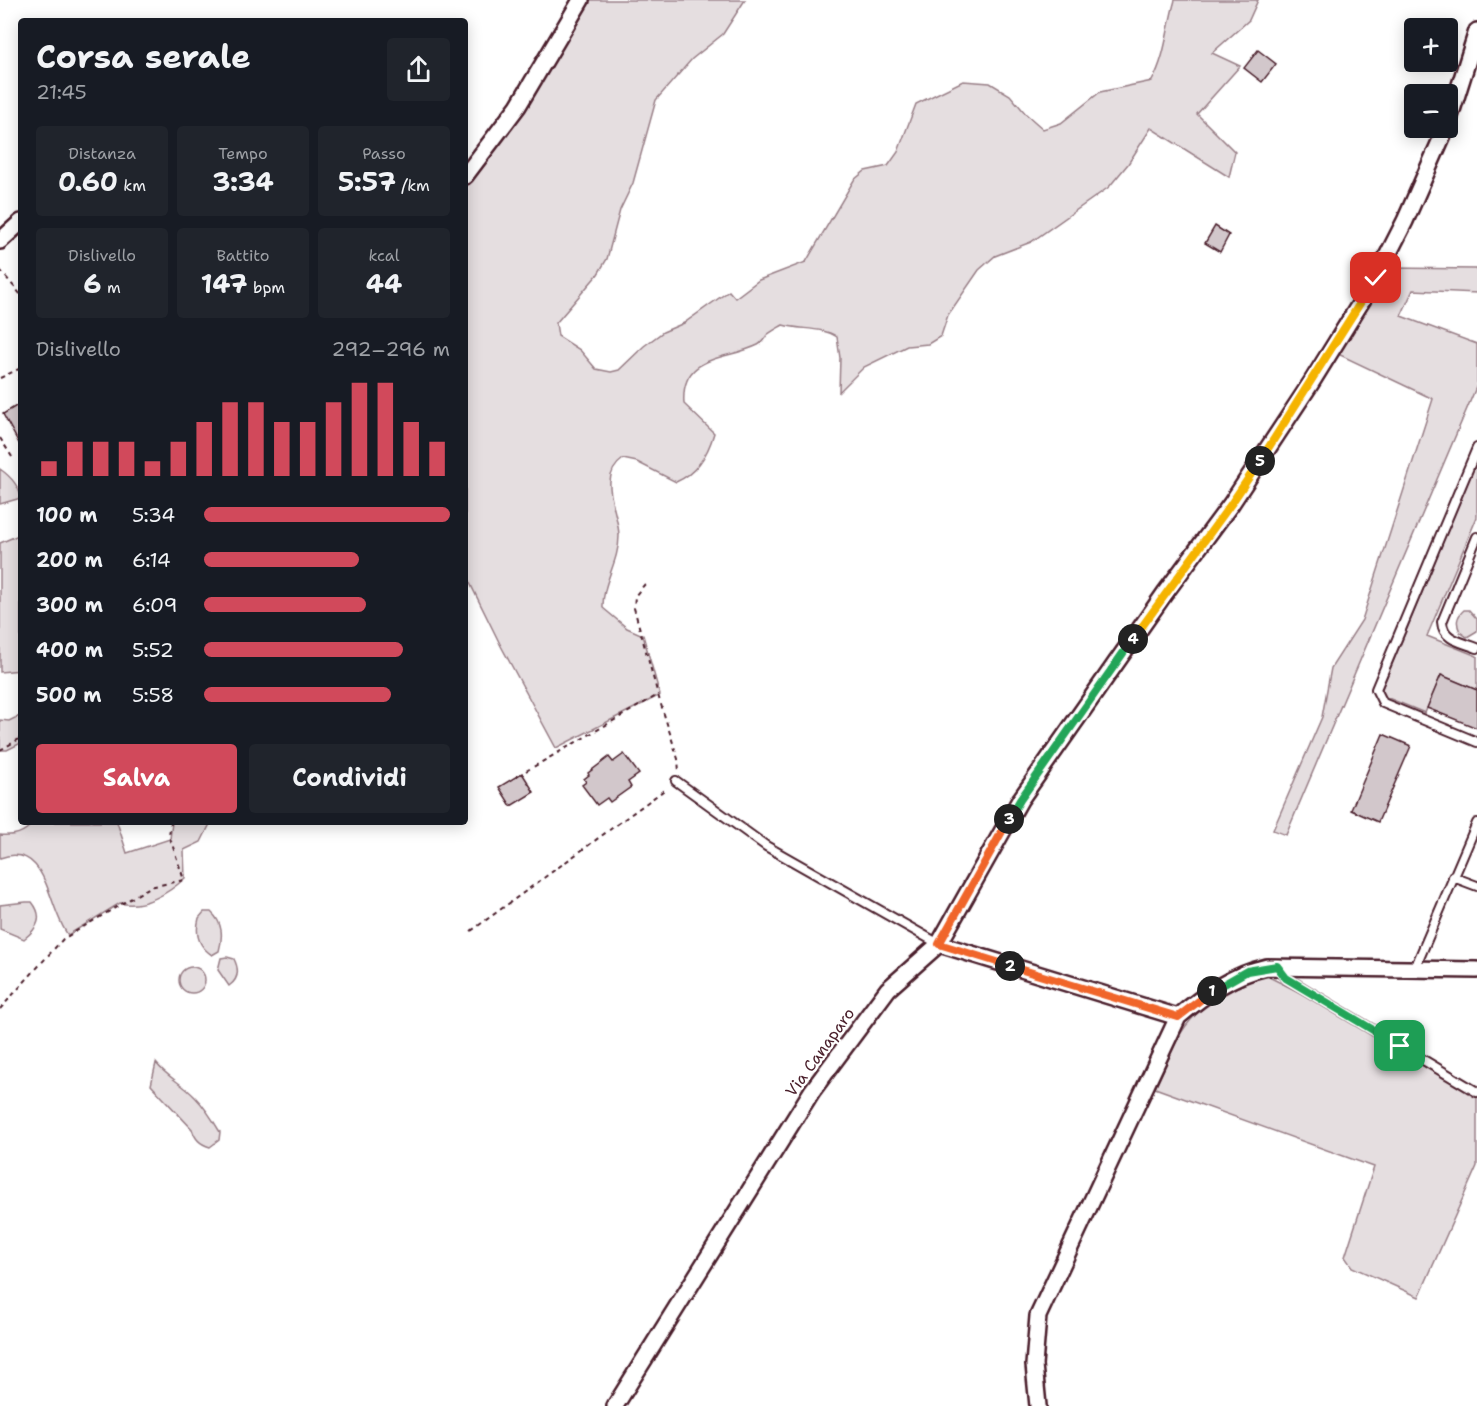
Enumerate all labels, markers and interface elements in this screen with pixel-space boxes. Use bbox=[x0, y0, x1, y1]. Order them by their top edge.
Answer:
map controls bbox=[1404, 18, 1458, 138]
button: + bbox=[1404, 18, 1458, 72]
text: Corsa serale bbox=[36, 34, 251, 79]
button: share bbox=[387, 38, 450, 101]
text: 21:45 bbox=[36, 79, 87, 105]
button: − bbox=[1404, 84, 1458, 138]
text: Distanza bbox=[68, 143, 136, 164]
text: Tempo bbox=[218, 143, 268, 164]
text: Passo bbox=[362, 143, 406, 164]
text: 0.60 bbox=[58, 164, 118, 199]
text: 3:34 bbox=[212, 164, 274, 199]
text: 5:57 bbox=[338, 164, 396, 199]
text: km bbox=[118, 175, 146, 196]
text: /km bbox=[396, 175, 430, 196]
text: Dislivello bbox=[68, 245, 136, 266]
text: Battito bbox=[217, 245, 269, 266]
text: kcal bbox=[368, 245, 400, 266]
pin bbox=[1350, 252, 1401, 303]
icon: check bbox=[1359, 261, 1392, 294]
text: 6 bbox=[83, 266, 101, 301]
text: 147 bbox=[201, 266, 247, 301]
text: 44 bbox=[366, 266, 402, 301]
text: m bbox=[101, 277, 121, 298]
text: bpm bbox=[247, 277, 285, 298]
text: Dislivello bbox=[36, 336, 121, 362]
text: 292–296 m bbox=[332, 336, 450, 362]
pin: 5 bbox=[1245, 446, 1275, 476]
text: 5 bbox=[1255, 450, 1265, 471]
text: 100 m bbox=[36, 502, 98, 528]
text: 5:34 bbox=[132, 502, 175, 528]
text: 200 m bbox=[36, 547, 103, 573]
text: 6:14 bbox=[132, 547, 171, 573]
text: 300 m bbox=[36, 592, 103, 618]
text: 6:09 bbox=[132, 592, 178, 618]
pin: 4 bbox=[1118, 624, 1148, 654]
text: 4 bbox=[1127, 628, 1139, 649]
text: 400 m bbox=[36, 637, 103, 663]
text: 5:52 bbox=[132, 637, 174, 663]
text: 500 m bbox=[36, 682, 102, 708]
text: 5:58 bbox=[132, 682, 174, 708]
button: Salva bbox=[36, 744, 237, 813]
button: Condividi bbox=[249, 744, 450, 813]
pin: 3 bbox=[994, 804, 1024, 834]
text: 3 bbox=[1003, 808, 1015, 829]
pin: 2 bbox=[995, 951, 1025, 981]
text: 2 bbox=[1004, 955, 1016, 976]
pin: 1 bbox=[1197, 976, 1227, 1006]
text: 1 bbox=[1208, 980, 1216, 1001]
street label: Via Canaparo bbox=[781, 1003, 859, 1101]
pin bbox=[1374, 1020, 1425, 1071]
icon: arrive bbox=[1383, 1029, 1416, 1062]

